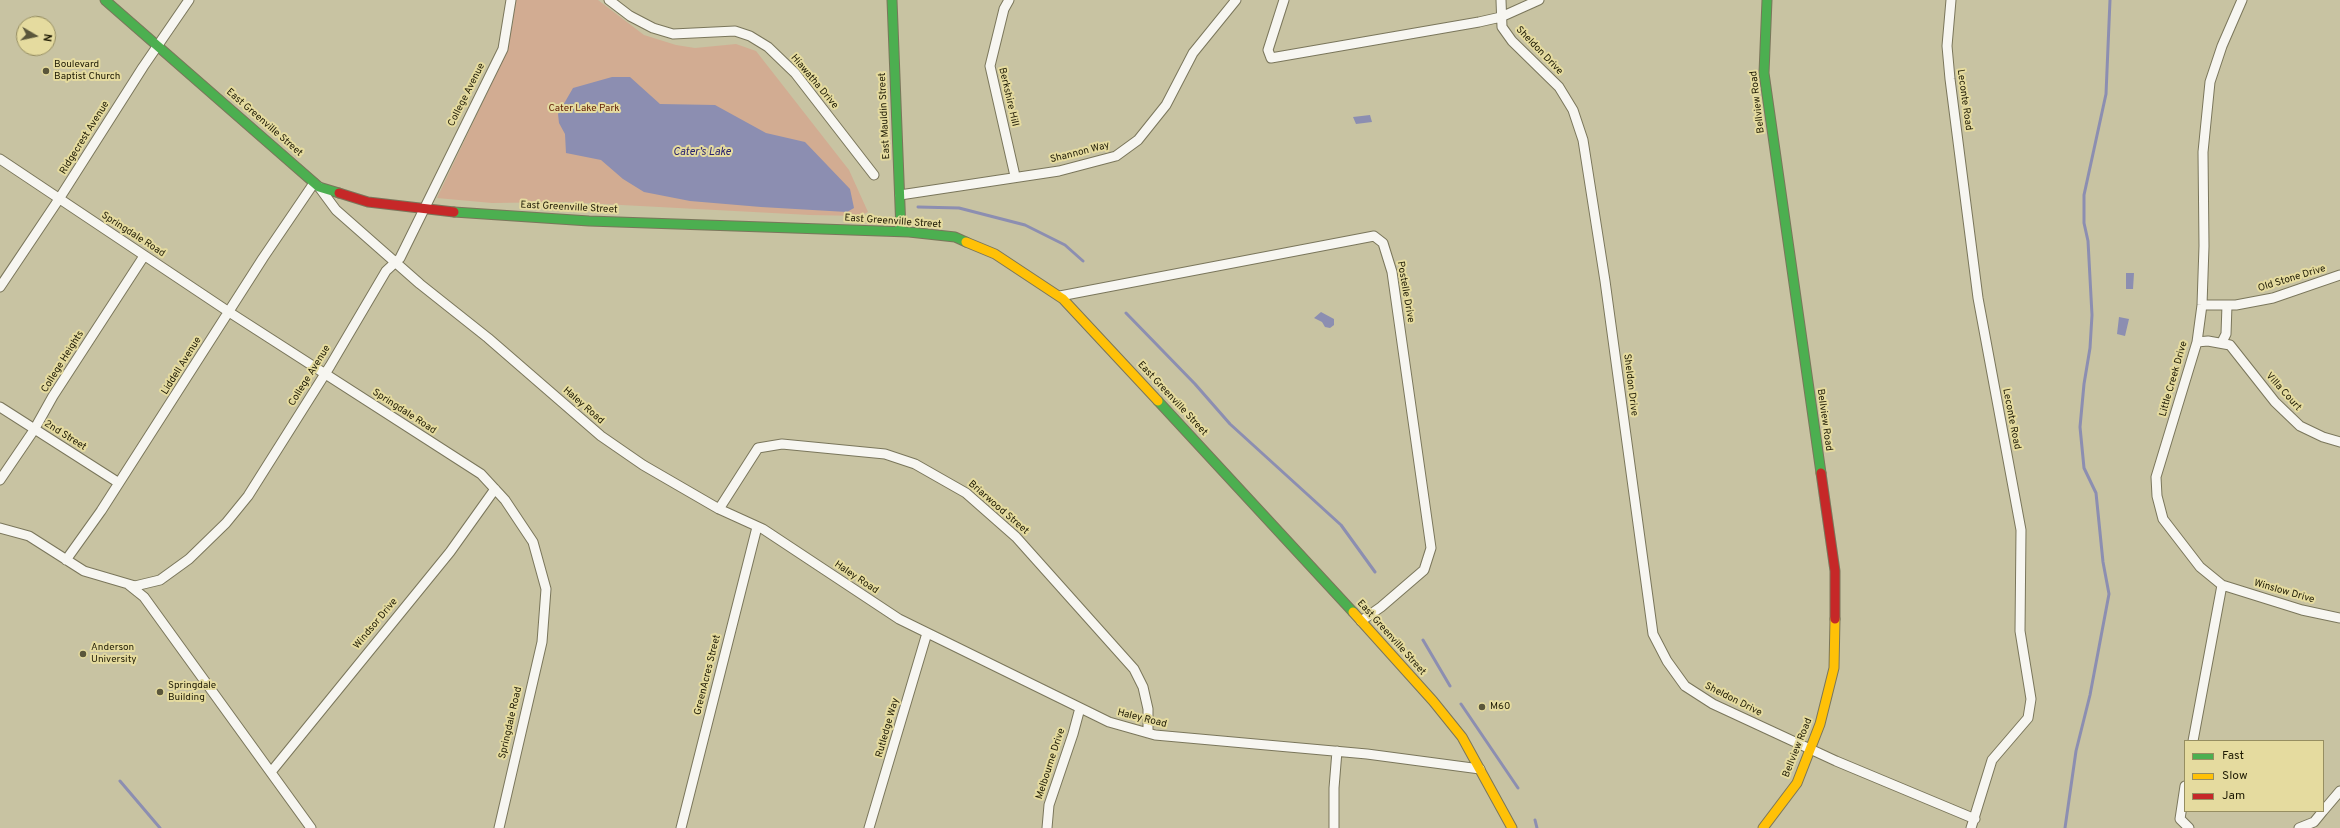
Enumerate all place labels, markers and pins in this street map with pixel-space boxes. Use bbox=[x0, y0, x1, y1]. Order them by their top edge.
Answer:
place label: Boulevard Baptist Church bbox=[54, 59, 120, 82]
marker: Boulevard Baptist Church bbox=[41, 66, 51, 76]
place label: Anderson University bbox=[91, 642, 137, 666]
marker: Anderson University bbox=[78, 649, 88, 659]
place label: Springdale Building bbox=[168, 680, 216, 704]
marker: Springdale Building bbox=[155, 687, 165, 697]
place label: M60 bbox=[1490, 701, 1510, 713]
marker: M60 bbox=[1477, 702, 1487, 712]

